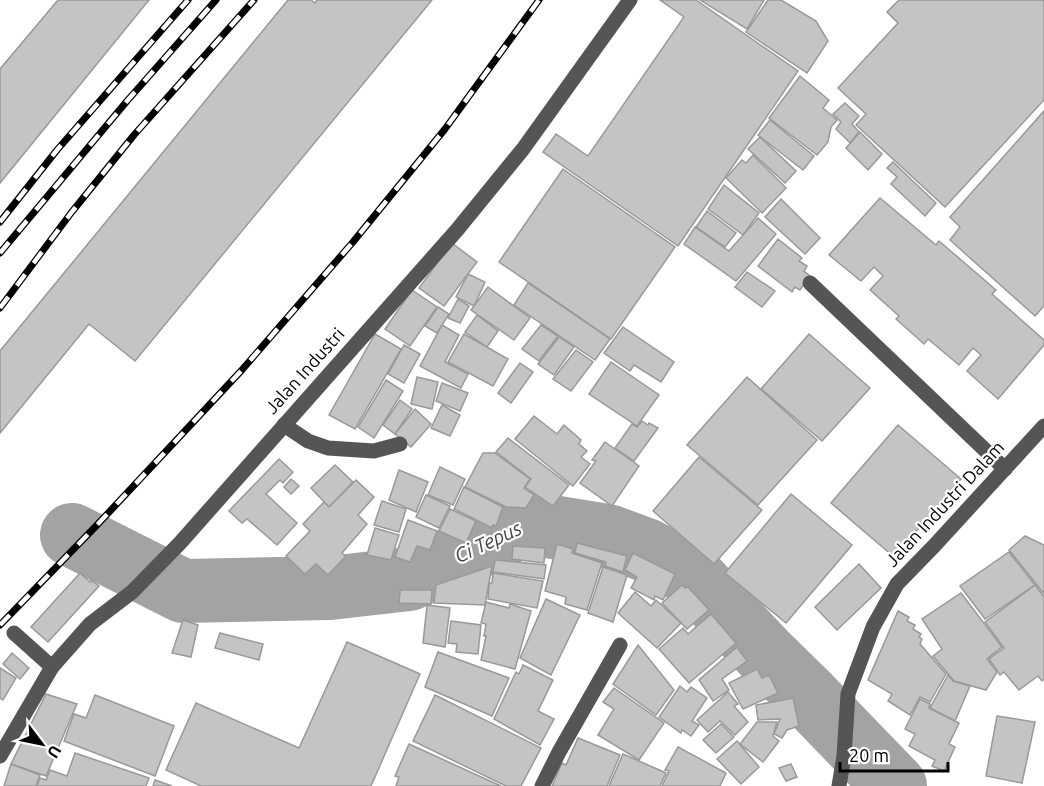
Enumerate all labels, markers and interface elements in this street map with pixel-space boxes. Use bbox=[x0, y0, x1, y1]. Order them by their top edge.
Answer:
street label: Jalan Industri bbox=[261, 323, 348, 417]
street label: Jalan Industri Dalam bbox=[881, 437, 1007, 570]
water label: Ci Tepus bbox=[450, 516, 526, 567]
north arrow bbox=[12, 714, 72, 774]
scale bar bbox=[840, 735, 948, 773]
text: U bbox=[44, 742, 65, 761]
text: 20 m bbox=[849, 745, 889, 765]

